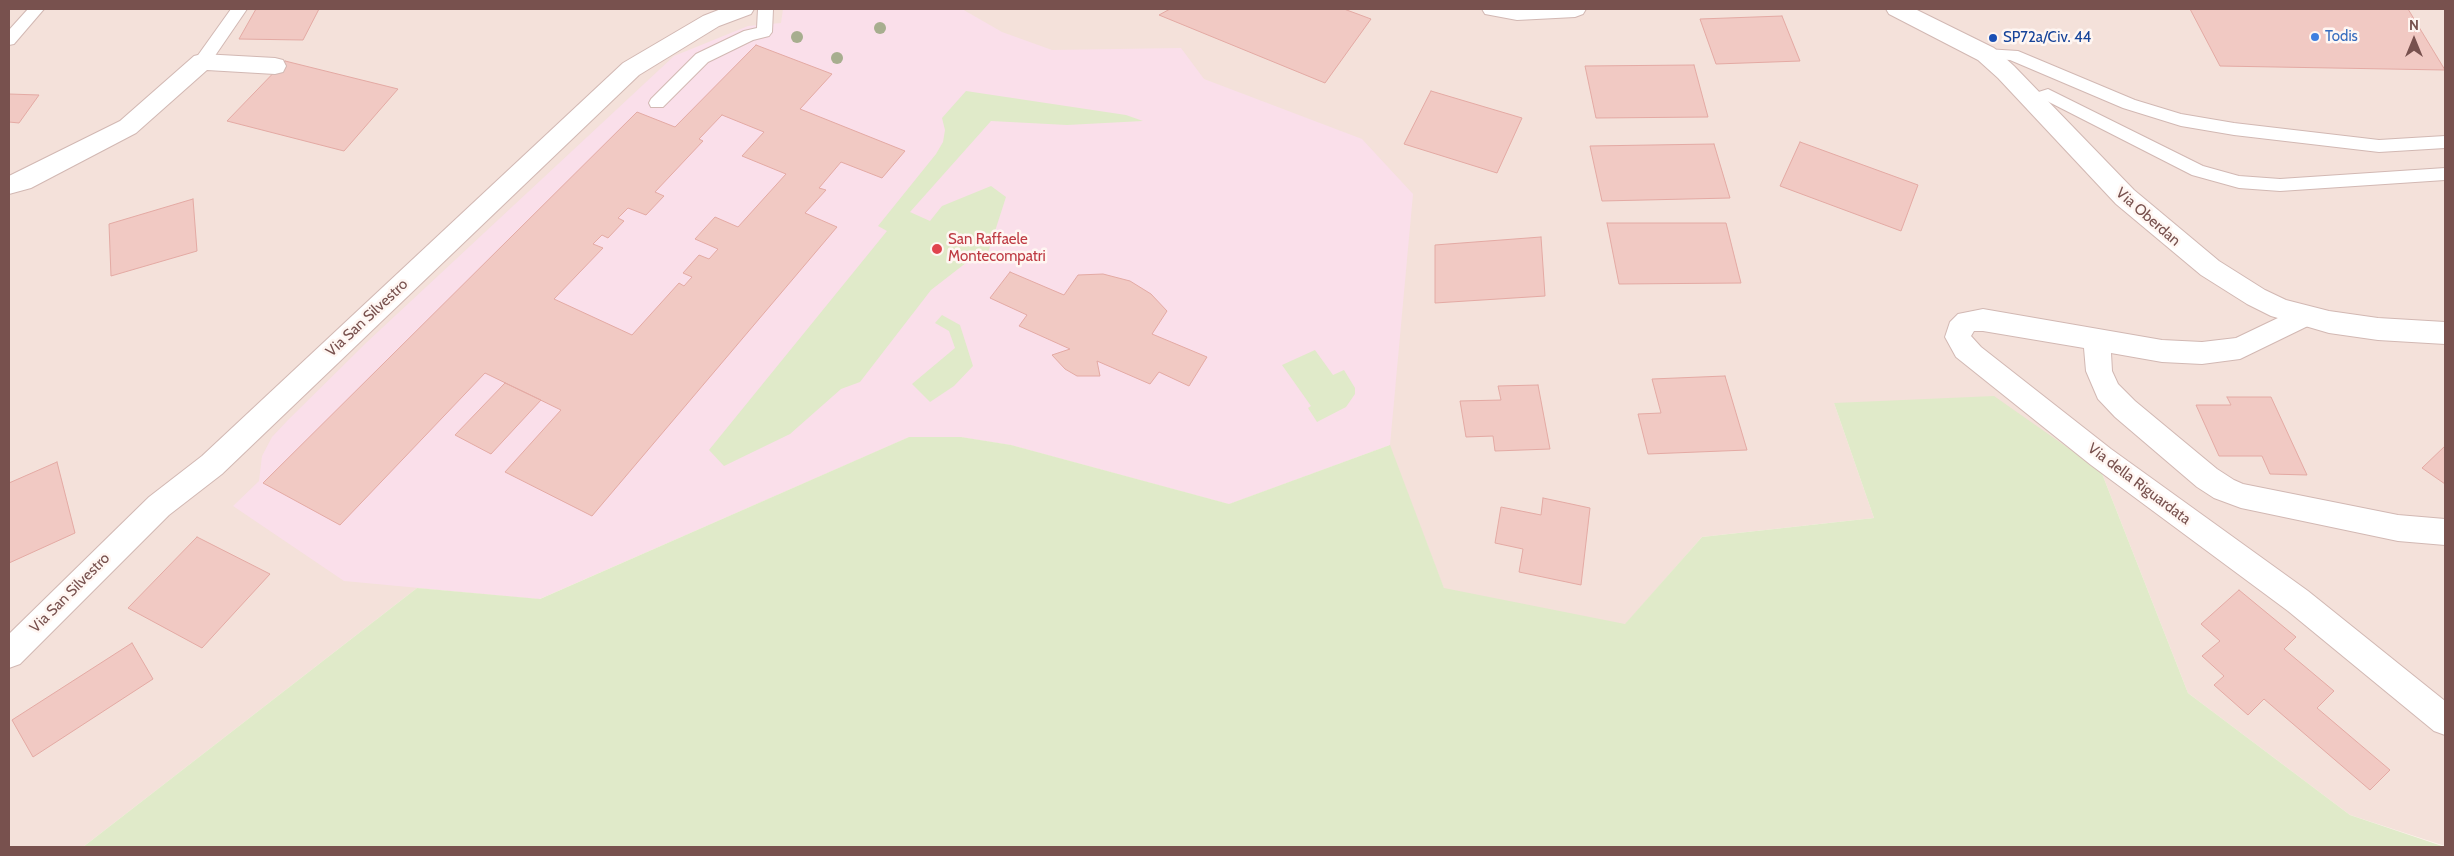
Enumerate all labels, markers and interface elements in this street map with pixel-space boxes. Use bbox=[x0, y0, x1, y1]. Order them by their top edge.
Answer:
north arrow bbox=[2389, 15, 2439, 65]
text: N bbox=[2409, 16, 2419, 34]
place label: Todis bbox=[2325, 28, 2358, 46]
place label: SP72a/Civ. 44 bbox=[2003, 29, 2091, 47]
marker: Todis bbox=[2309, 31, 2321, 43]
marker: SP72a/Civ. 44 bbox=[1987, 32, 1999, 44]
street label: Via Oberdan bbox=[2112, 184, 2184, 250]
place label: San Raffaele Montecompatri bbox=[948, 231, 1046, 266]
marker: San Raffaele Montecompatri bbox=[930, 242, 944, 256]
street label: Via San Silvestro bbox=[322, 275, 412, 361]
street label: Via della Riguardata bbox=[2084, 439, 2194, 529]
street label: Via San Silvestro bbox=[26, 549, 114, 637]

